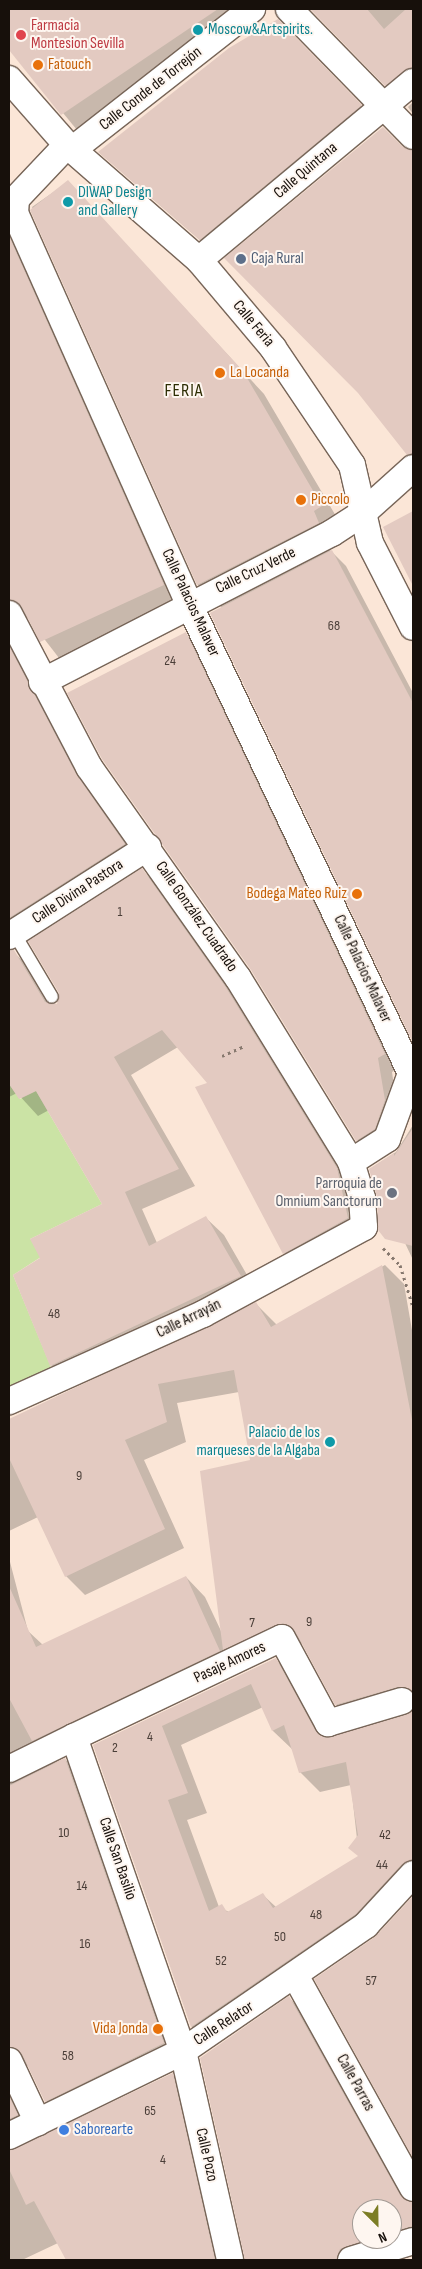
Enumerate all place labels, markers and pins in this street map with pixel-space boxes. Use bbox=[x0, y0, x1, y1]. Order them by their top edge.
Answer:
place label: Farmacia Montesion Sevilla bbox=[31, 16, 124, 54]
place label: Moscow&Artspirits. bbox=[208, 20, 313, 40]
marker: Moscow&Artspirits. bbox=[192, 24, 204, 36]
marker: Farmacia Montesion Sevilla bbox=[15, 29, 27, 41]
place label: Fatouch bbox=[48, 55, 91, 75]
marker: Fatouch bbox=[32, 59, 44, 71]
place label: DIWAP Design and Gallery bbox=[78, 183, 152, 221]
marker: DIWAP Design and Gallery bbox=[62, 196, 74, 208]
place label: Caja Rural bbox=[251, 249, 304, 269]
marker: Caja Rural bbox=[235, 253, 247, 265]
place label: La Locanda bbox=[230, 363, 289, 383]
marker: La Locanda bbox=[214, 367, 226, 379]
place label: Piccolo bbox=[311, 490, 350, 510]
marker: Piccolo bbox=[295, 494, 307, 506]
place label: Bodega Mateo Ruiz bbox=[246, 884, 347, 904]
marker: Bodega Mateo Ruiz bbox=[351, 888, 363, 900]
place label: Parroquia de Omnium Sanctorum bbox=[275, 1174, 382, 1212]
marker: Parroquia de Omnium Sanctorum bbox=[386, 1187, 398, 1199]
place label: Palacio de los marqueses de la Algaba bbox=[197, 1423, 320, 1461]
marker: Palacio de los marqueses de la Algaba bbox=[324, 1436, 336, 1448]
place label: Vida Jonda bbox=[93, 2019, 148, 2039]
marker: Vida Jonda bbox=[152, 2023, 164, 2035]
place label: Saborearte bbox=[74, 2120, 133, 2140]
marker: Saborearte bbox=[58, 2124, 70, 2136]

